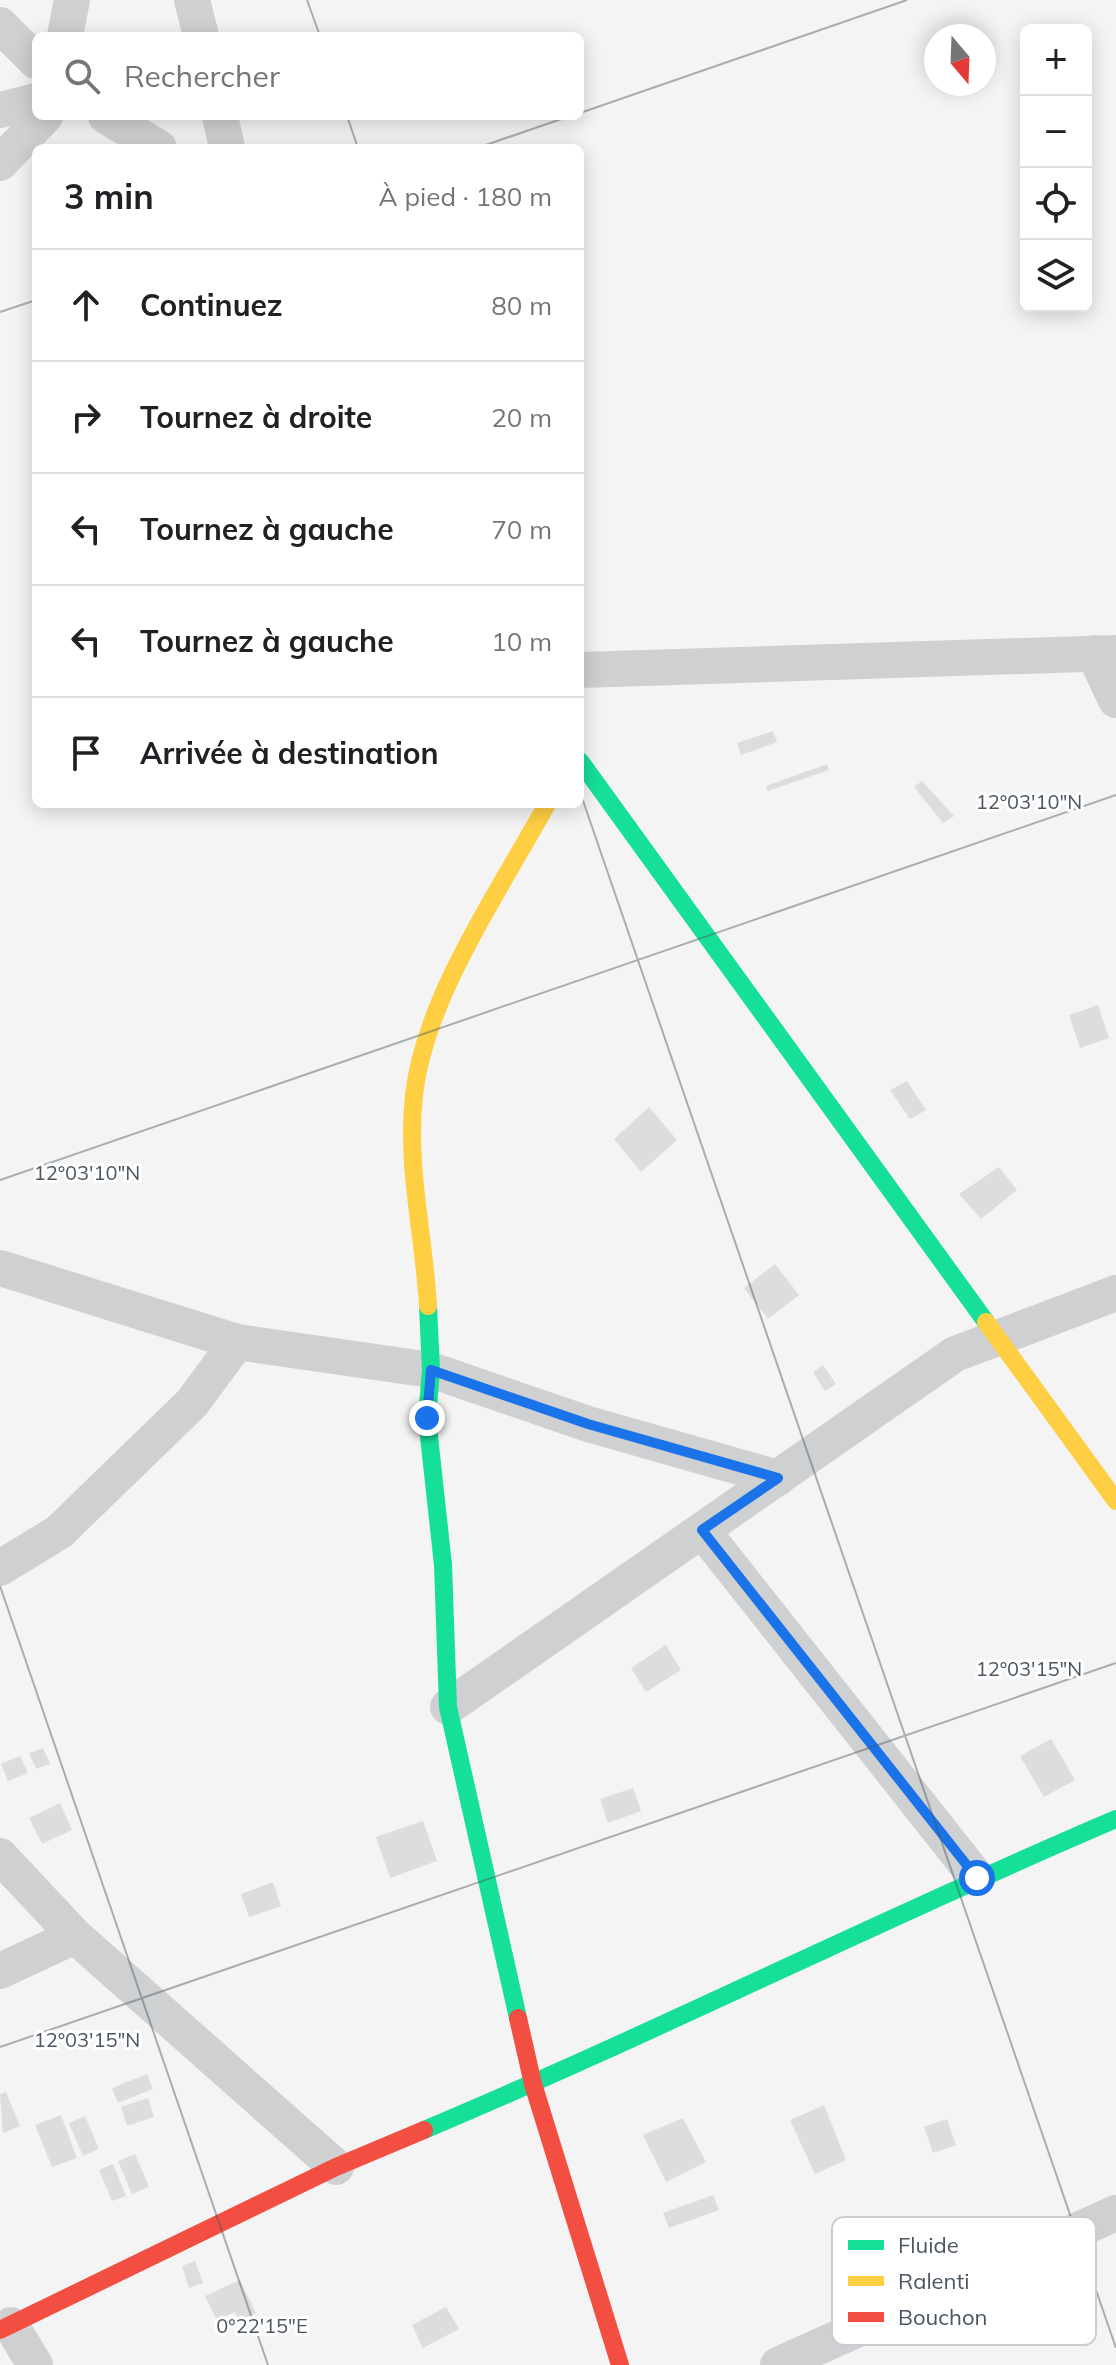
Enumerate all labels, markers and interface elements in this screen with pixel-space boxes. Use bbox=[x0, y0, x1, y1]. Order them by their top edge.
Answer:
north arrow bbox=[924, 24, 996, 96]
map controls bbox=[1020, 24, 1092, 312]
button: + bbox=[1020, 24, 1092, 96]
search box bbox=[32, 32, 584, 120]
icon: search bbox=[60, 54, 104, 98]
text: Rechercher bbox=[124, 57, 280, 95]
button: − bbox=[1020, 96, 1092, 168]
button: locate bbox=[1020, 168, 1092, 240]
text: 3 min bbox=[64, 175, 154, 218]
text: À pied · 180 m bbox=[379, 180, 552, 213]
button: layers bbox=[1020, 240, 1092, 312]
icon: ahead bbox=[64, 283, 108, 327]
text: Continuez bbox=[140, 286, 283, 324]
text: 80 m bbox=[491, 289, 552, 322]
icon: right bbox=[64, 395, 108, 439]
text: Tournez à droite bbox=[140, 398, 372, 436]
text: 20 m bbox=[491, 401, 552, 434]
icon: left bbox=[64, 507, 108, 551]
text: Tournez à gauche bbox=[140, 510, 394, 548]
text: 70 m bbox=[491, 513, 552, 546]
icon: left bbox=[64, 619, 108, 663]
text: Tournez à gauche bbox=[140, 622, 394, 660]
text: 10 m bbox=[491, 625, 552, 658]
icon: arrive bbox=[64, 731, 108, 775]
text: Arrivée à destination bbox=[140, 734, 439, 772]
text: 12°03'10"N bbox=[976, 789, 1082, 814]
text: 12°03'10"N bbox=[34, 1160, 140, 1185]
route end bbox=[409, 1400, 445, 1436]
text: 12°03'15"N bbox=[976, 1656, 1082, 1681]
route start bbox=[959, 1860, 995, 1896]
text: 12°03'15"N bbox=[34, 2027, 140, 2052]
legend bbox=[832, 2217, 1096, 2345]
text: Fluide bbox=[898, 2231, 959, 2259]
text: Ralenti bbox=[898, 2267, 969, 2295]
text: Bouchon bbox=[898, 2303, 987, 2331]
text: 0°22'15"E bbox=[216, 2313, 308, 2338]

